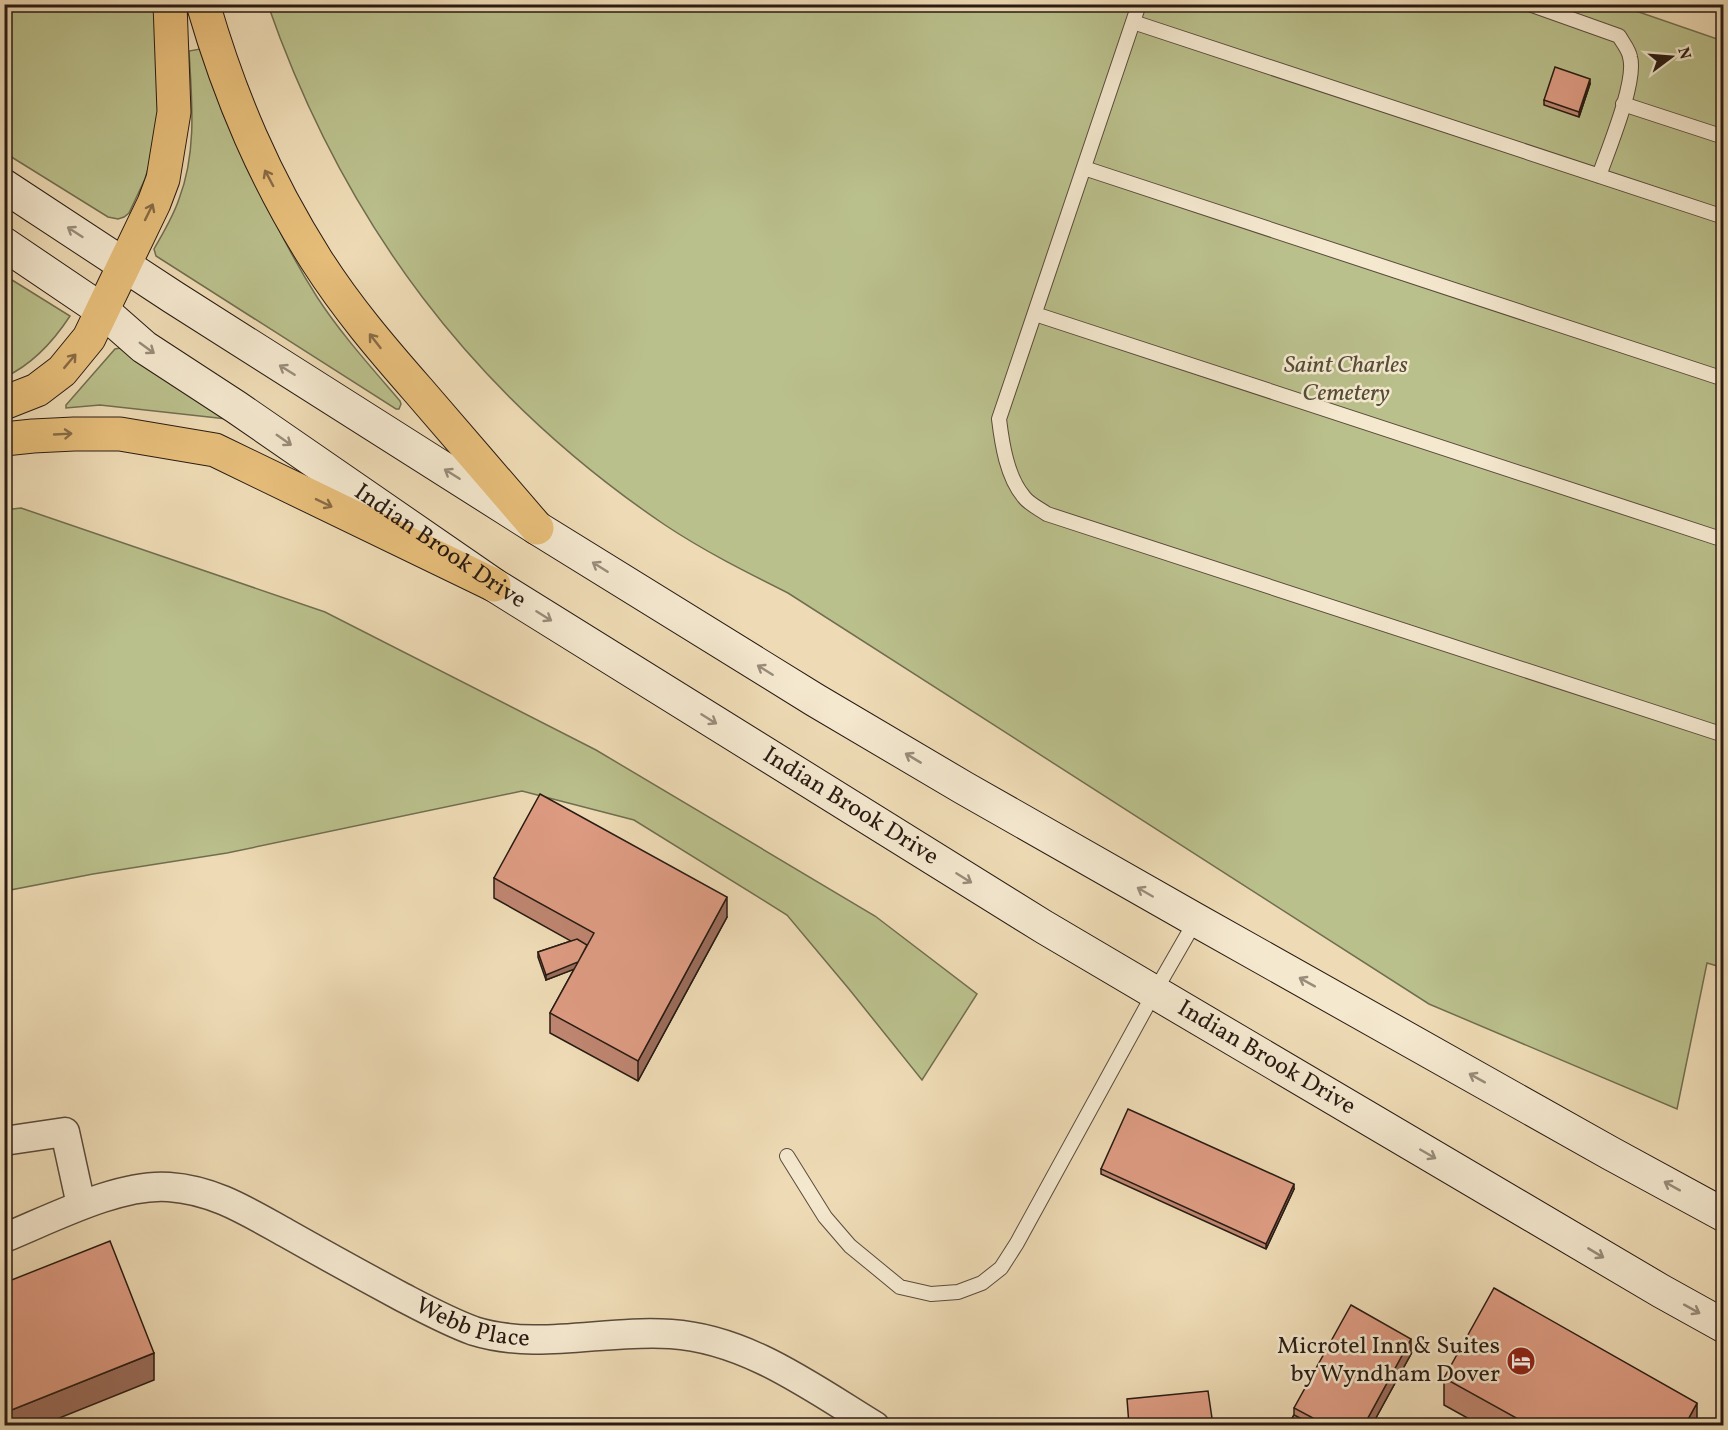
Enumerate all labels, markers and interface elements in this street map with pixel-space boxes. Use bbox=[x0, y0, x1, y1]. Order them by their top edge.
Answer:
north arrow bbox=[1641, 27, 1701, 87]
text: N bbox=[1671, 45, 1696, 62]
one-way arrow bbox=[263, 169, 275, 187]
one-way arrow bbox=[144, 203, 156, 221]
one-way arrow bbox=[67, 226, 84, 238]
one-way arrow bbox=[369, 333, 382, 349]
one-way arrow bbox=[139, 342, 155, 355]
park label: Saint Charles Cemetery bbox=[1284, 349, 1408, 411]
one-way arrow bbox=[63, 354, 77, 369]
one-way arrow bbox=[280, 364, 296, 376]
one-way arrow bbox=[52, 429, 72, 440]
one-way arrow bbox=[276, 434, 292, 446]
one-way arrow bbox=[444, 468, 461, 480]
street label: Indian Brook Drive bbox=[347, 476, 532, 618]
one-way arrow bbox=[315, 497, 333, 509]
one-way arrow bbox=[592, 561, 608, 573]
one-way arrow bbox=[535, 611, 552, 623]
one-way arrow bbox=[757, 663, 774, 675]
one-way arrow bbox=[701, 713, 718, 726]
street label: Indian Brook Drive bbox=[756, 739, 945, 874]
one-way arrow bbox=[905, 752, 922, 764]
one-way arrow bbox=[955, 872, 972, 884]
one-way arrow bbox=[1137, 885, 1154, 897]
one-way arrow bbox=[1299, 976, 1316, 988]
street label: Indian Brook Drive bbox=[1171, 992, 1362, 1124]
one-way arrow bbox=[1469, 1071, 1486, 1083]
one-way arrow bbox=[1419, 1148, 1436, 1160]
one-way arrow bbox=[1664, 1180, 1681, 1192]
one-way arrow bbox=[1587, 1247, 1604, 1259]
street label: Webb Place bbox=[409, 1290, 531, 1357]
one-way arrow bbox=[1683, 1303, 1700, 1315]
place label: Microtel Inn & Suites by Wyndham Dover bbox=[1277, 1330, 1500, 1392]
hotel icon: Microtel Inn & Suites by Wyndham Dover bbox=[1505, 1345, 1537, 1377]

